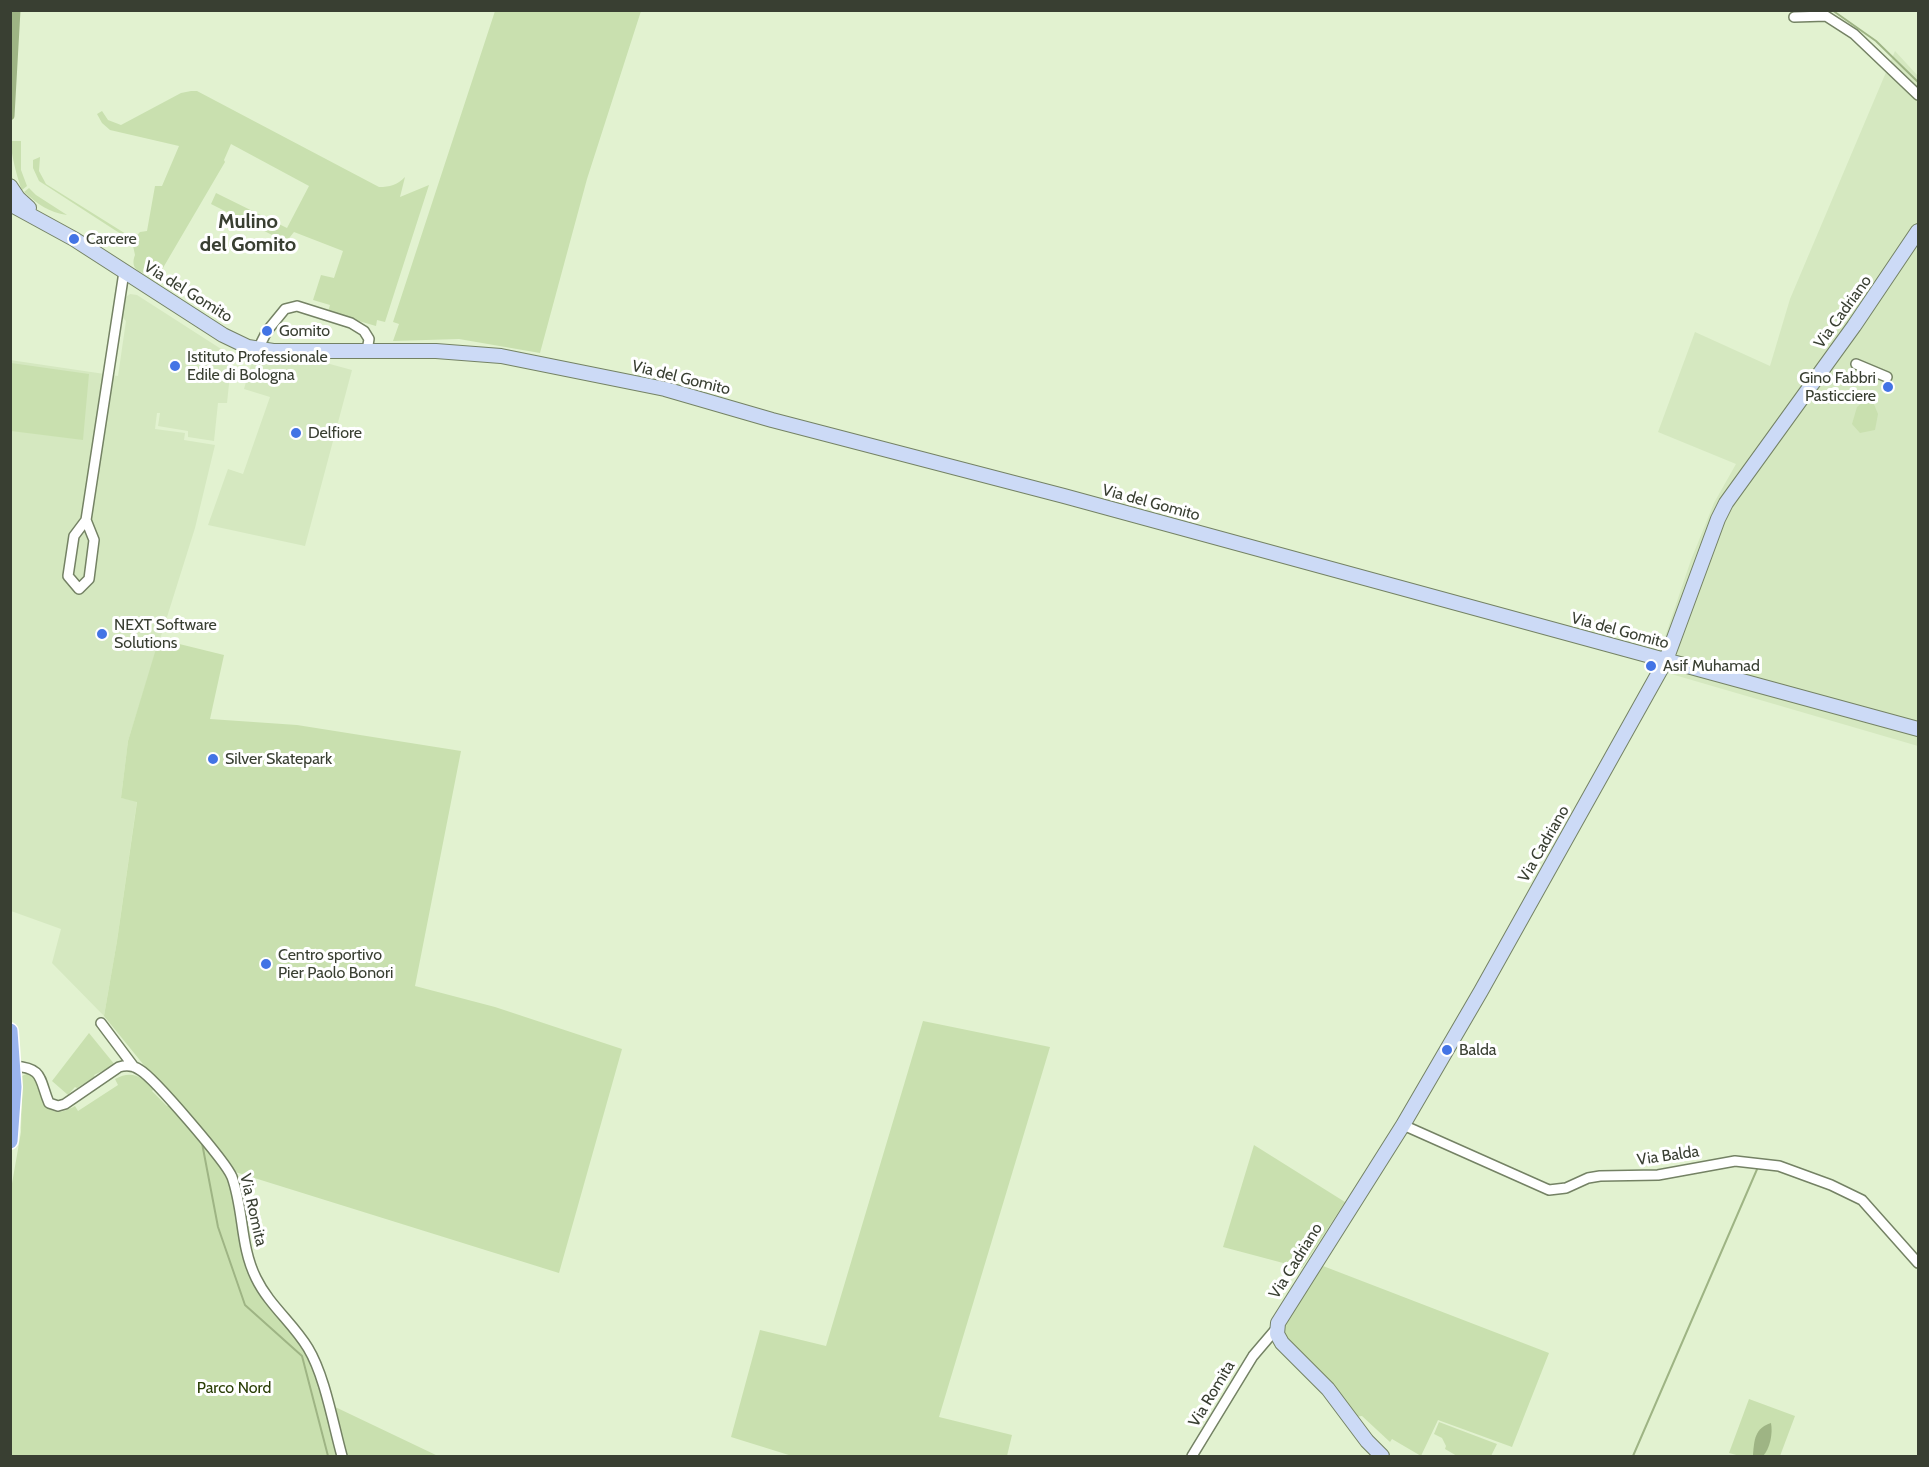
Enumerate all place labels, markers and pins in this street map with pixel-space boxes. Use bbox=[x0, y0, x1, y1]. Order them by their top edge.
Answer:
place label: Carcere bbox=[86, 229, 137, 249]
marker: Carcere bbox=[67, 232, 81, 246]
place label: Gomito bbox=[279, 321, 330, 341]
marker: Gomito bbox=[260, 324, 274, 338]
place label: Istituto Professionale Edile di Bologna bbox=[187, 347, 328, 385]
marker: Istituto Professionale Edile di Bologna bbox=[168, 359, 182, 373]
place label: Gino Fabbri Pasticciere bbox=[1799, 368, 1876, 406]
marker: Gino Fabbri Pasticciere bbox=[1881, 380, 1895, 394]
place label: Delfiore bbox=[308, 423, 362, 443]
marker: Delfiore bbox=[289, 426, 303, 440]
place label: NEXT Software Solutions bbox=[114, 615, 217, 653]
marker: NEXT Software Solutions bbox=[95, 627, 109, 641]
place label: Asif Muhamad bbox=[1663, 656, 1760, 676]
marker: Asif Muhamad bbox=[1644, 659, 1658, 673]
place label: Silver Skatepark bbox=[225, 749, 332, 769]
marker: Silver Skatepark bbox=[206, 752, 220, 766]
place label: Centro sportivo Pier Paolo Bonori bbox=[278, 945, 393, 983]
marker: Centro sportivo Pier Paolo Bonori bbox=[259, 957, 273, 971]
place label: Balda bbox=[1459, 1040, 1496, 1060]
marker: Balda bbox=[1440, 1043, 1454, 1057]

